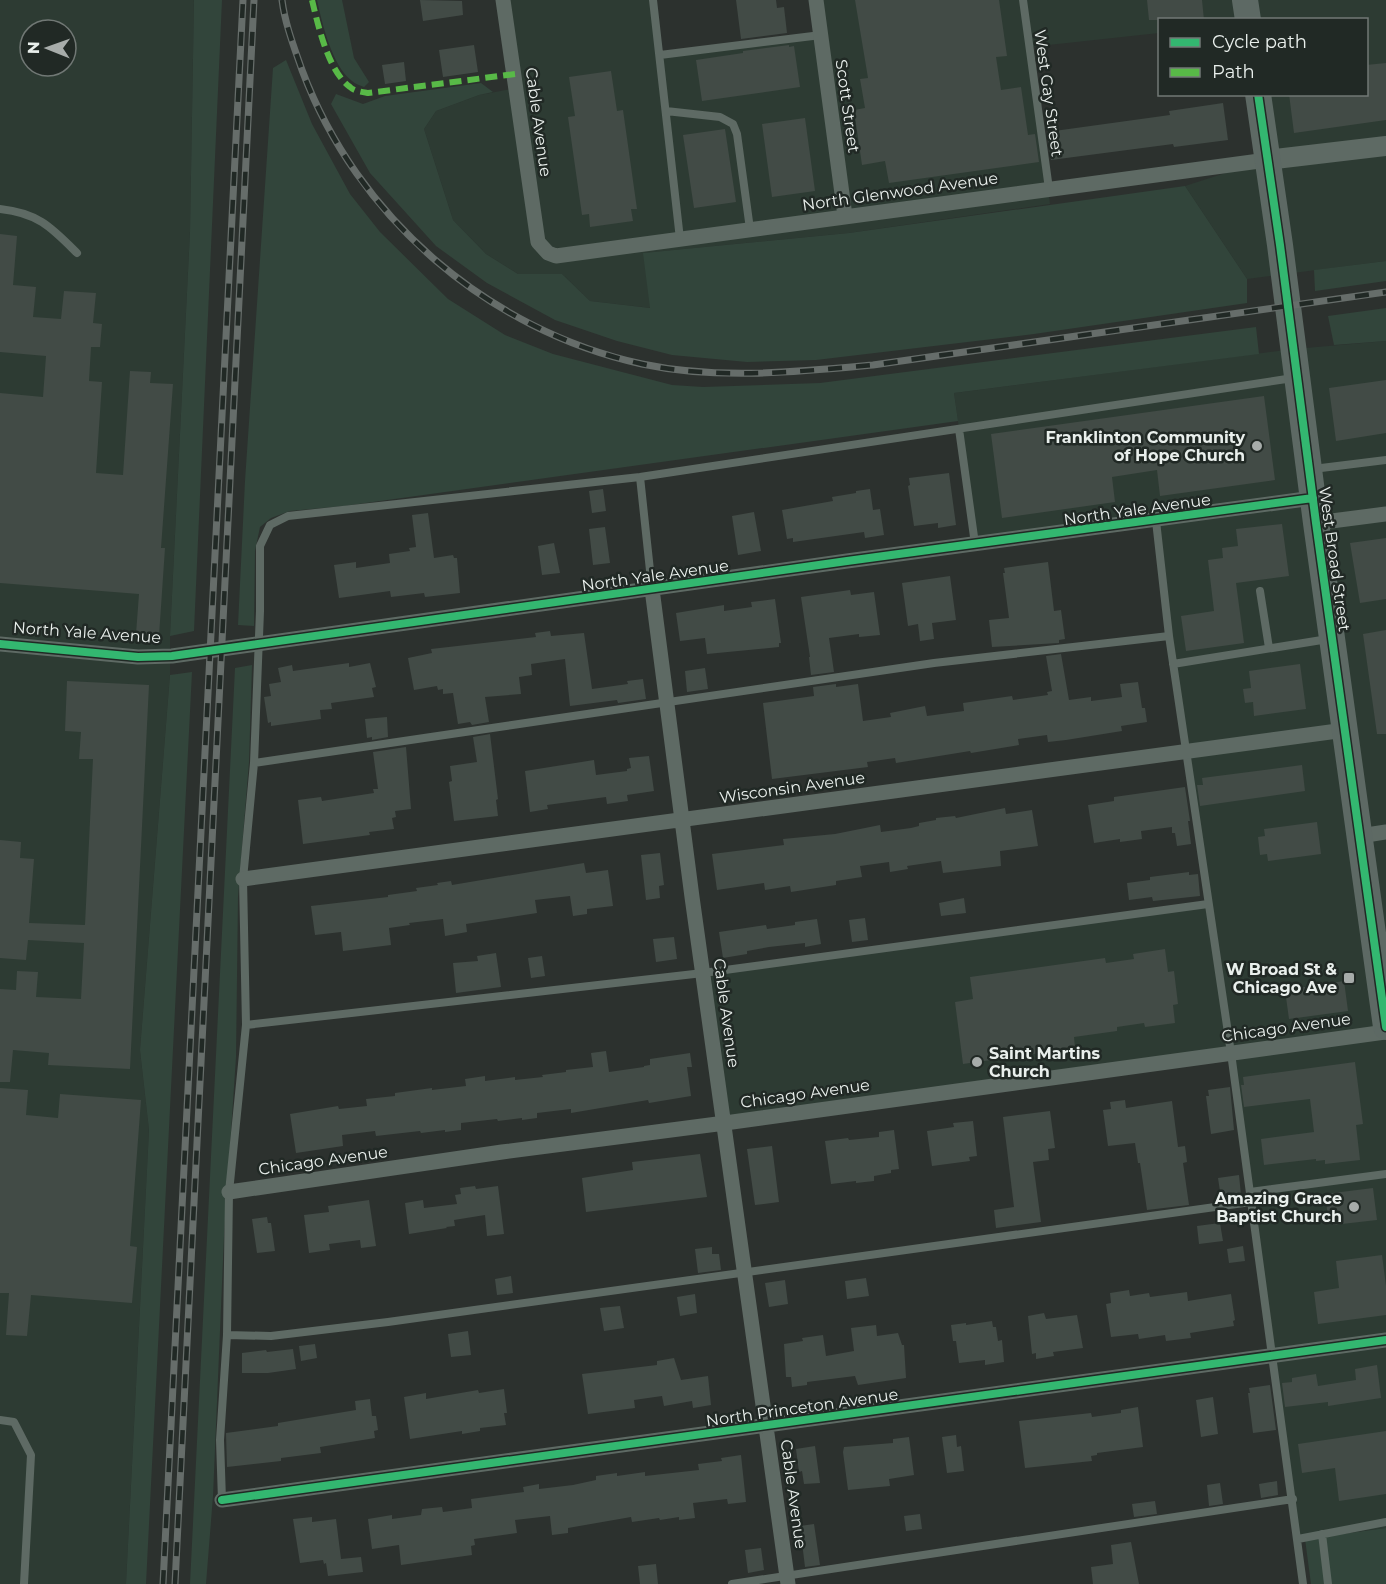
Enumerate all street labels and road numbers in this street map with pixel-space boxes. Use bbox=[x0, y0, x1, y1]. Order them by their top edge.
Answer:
street label: West Gay Street bbox=[1030, 28, 1067, 158]
street label: Scott Street bbox=[832, 58, 864, 154]
street label: Cable Avenue bbox=[521, 66, 556, 178]
street label: North Glenwood Avenue bbox=[801, 168, 999, 215]
street label: West Broad Street bbox=[1315, 485, 1354, 633]
street label: North Yale Avenue bbox=[1062, 490, 1212, 529]
street label: North Yale Avenue bbox=[580, 556, 730, 595]
street label: North Yale Avenue bbox=[12, 618, 162, 647]
street label: Wisconsin Avenue bbox=[718, 768, 866, 807]
street label: Cable Avenue bbox=[709, 957, 744, 1069]
street label: Chicago Avenue bbox=[1220, 1009, 1352, 1046]
street label: Chicago Avenue bbox=[739, 1075, 871, 1112]
street label: Chicago Avenue bbox=[257, 1142, 389, 1179]
street label: North Princeton Avenue bbox=[705, 1385, 899, 1430]
street label: Cable Avenue bbox=[776, 1438, 811, 1550]

